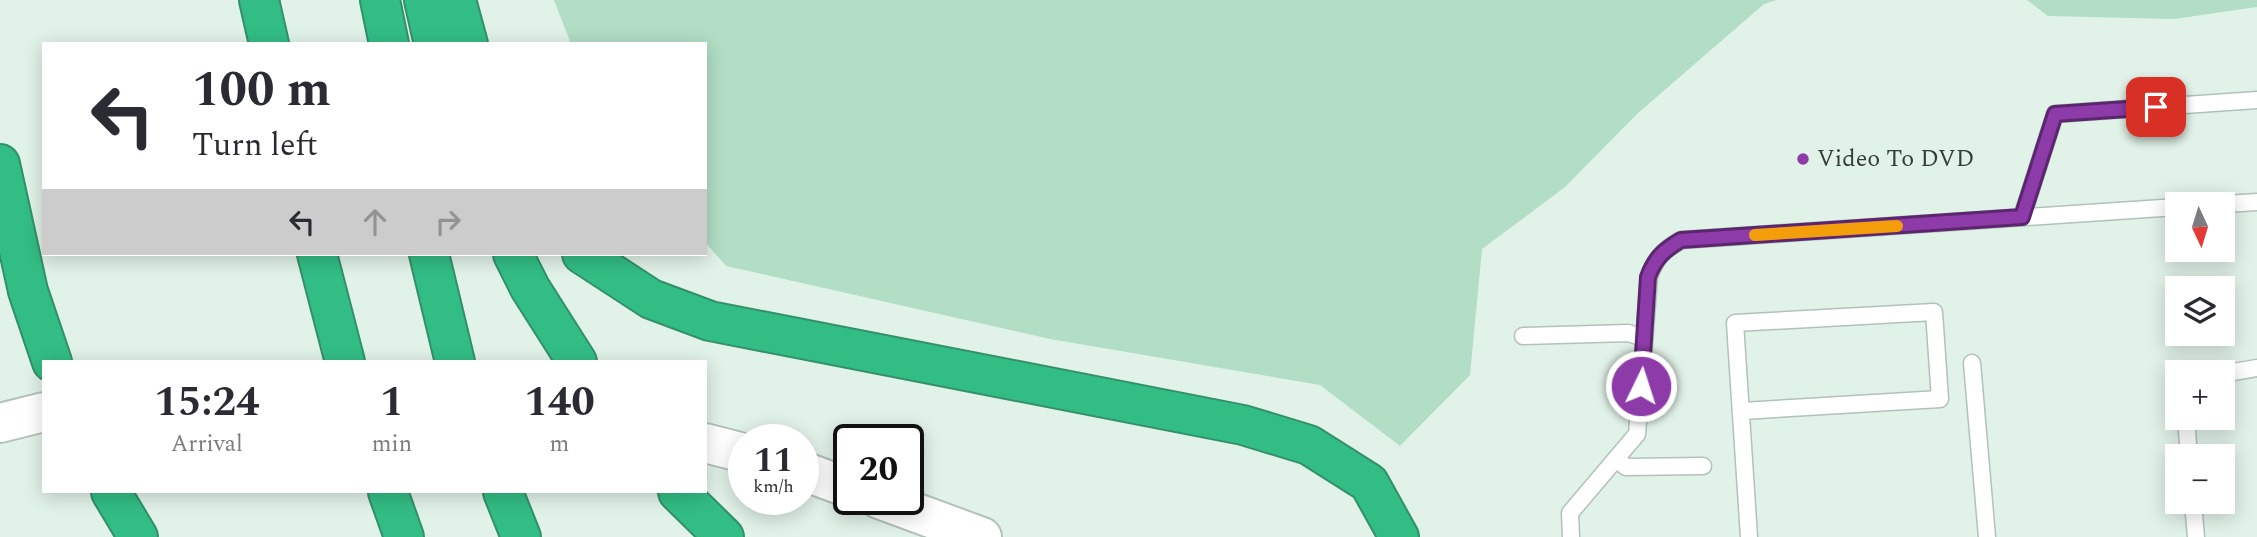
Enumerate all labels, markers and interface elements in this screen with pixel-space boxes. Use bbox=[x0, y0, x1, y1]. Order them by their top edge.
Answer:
text: 100 m bbox=[192, 53, 331, 128]
icon: left bbox=[77, 70, 168, 161]
pin bbox=[2126, 77, 2186, 137]
icon: arrive bbox=[2137, 88, 2175, 126]
text: Turn left bbox=[192, 121, 318, 170]
place label: Video To DVD bbox=[1817, 141, 1974, 177]
marker: Video To DVD bbox=[1795, 151, 1811, 167]
north arrow bbox=[2165, 192, 2235, 262]
map controls bbox=[2165, 192, 2235, 514]
icon: left bbox=[283, 203, 321, 241]
icon: ahead bbox=[356, 203, 394, 241]
icon: right bbox=[429, 203, 467, 241]
button: layers bbox=[2165, 276, 2235, 346]
position arrow bbox=[1604, 349, 1678, 423]
button: + bbox=[2165, 360, 2235, 430]
text: 15:24 bbox=[154, 371, 260, 434]
text: 1 bbox=[380, 371, 404, 434]
text: 140 bbox=[524, 371, 595, 434]
speed limit sign: 20 bbox=[833, 424, 924, 515]
text: Arrival bbox=[171, 427, 243, 462]
text: min bbox=[372, 427, 412, 462]
text: m bbox=[550, 427, 569, 462]
text: 11 bbox=[754, 434, 793, 487]
button: − bbox=[2165, 444, 2235, 514]
text: km/h bbox=[753, 473, 794, 500]

